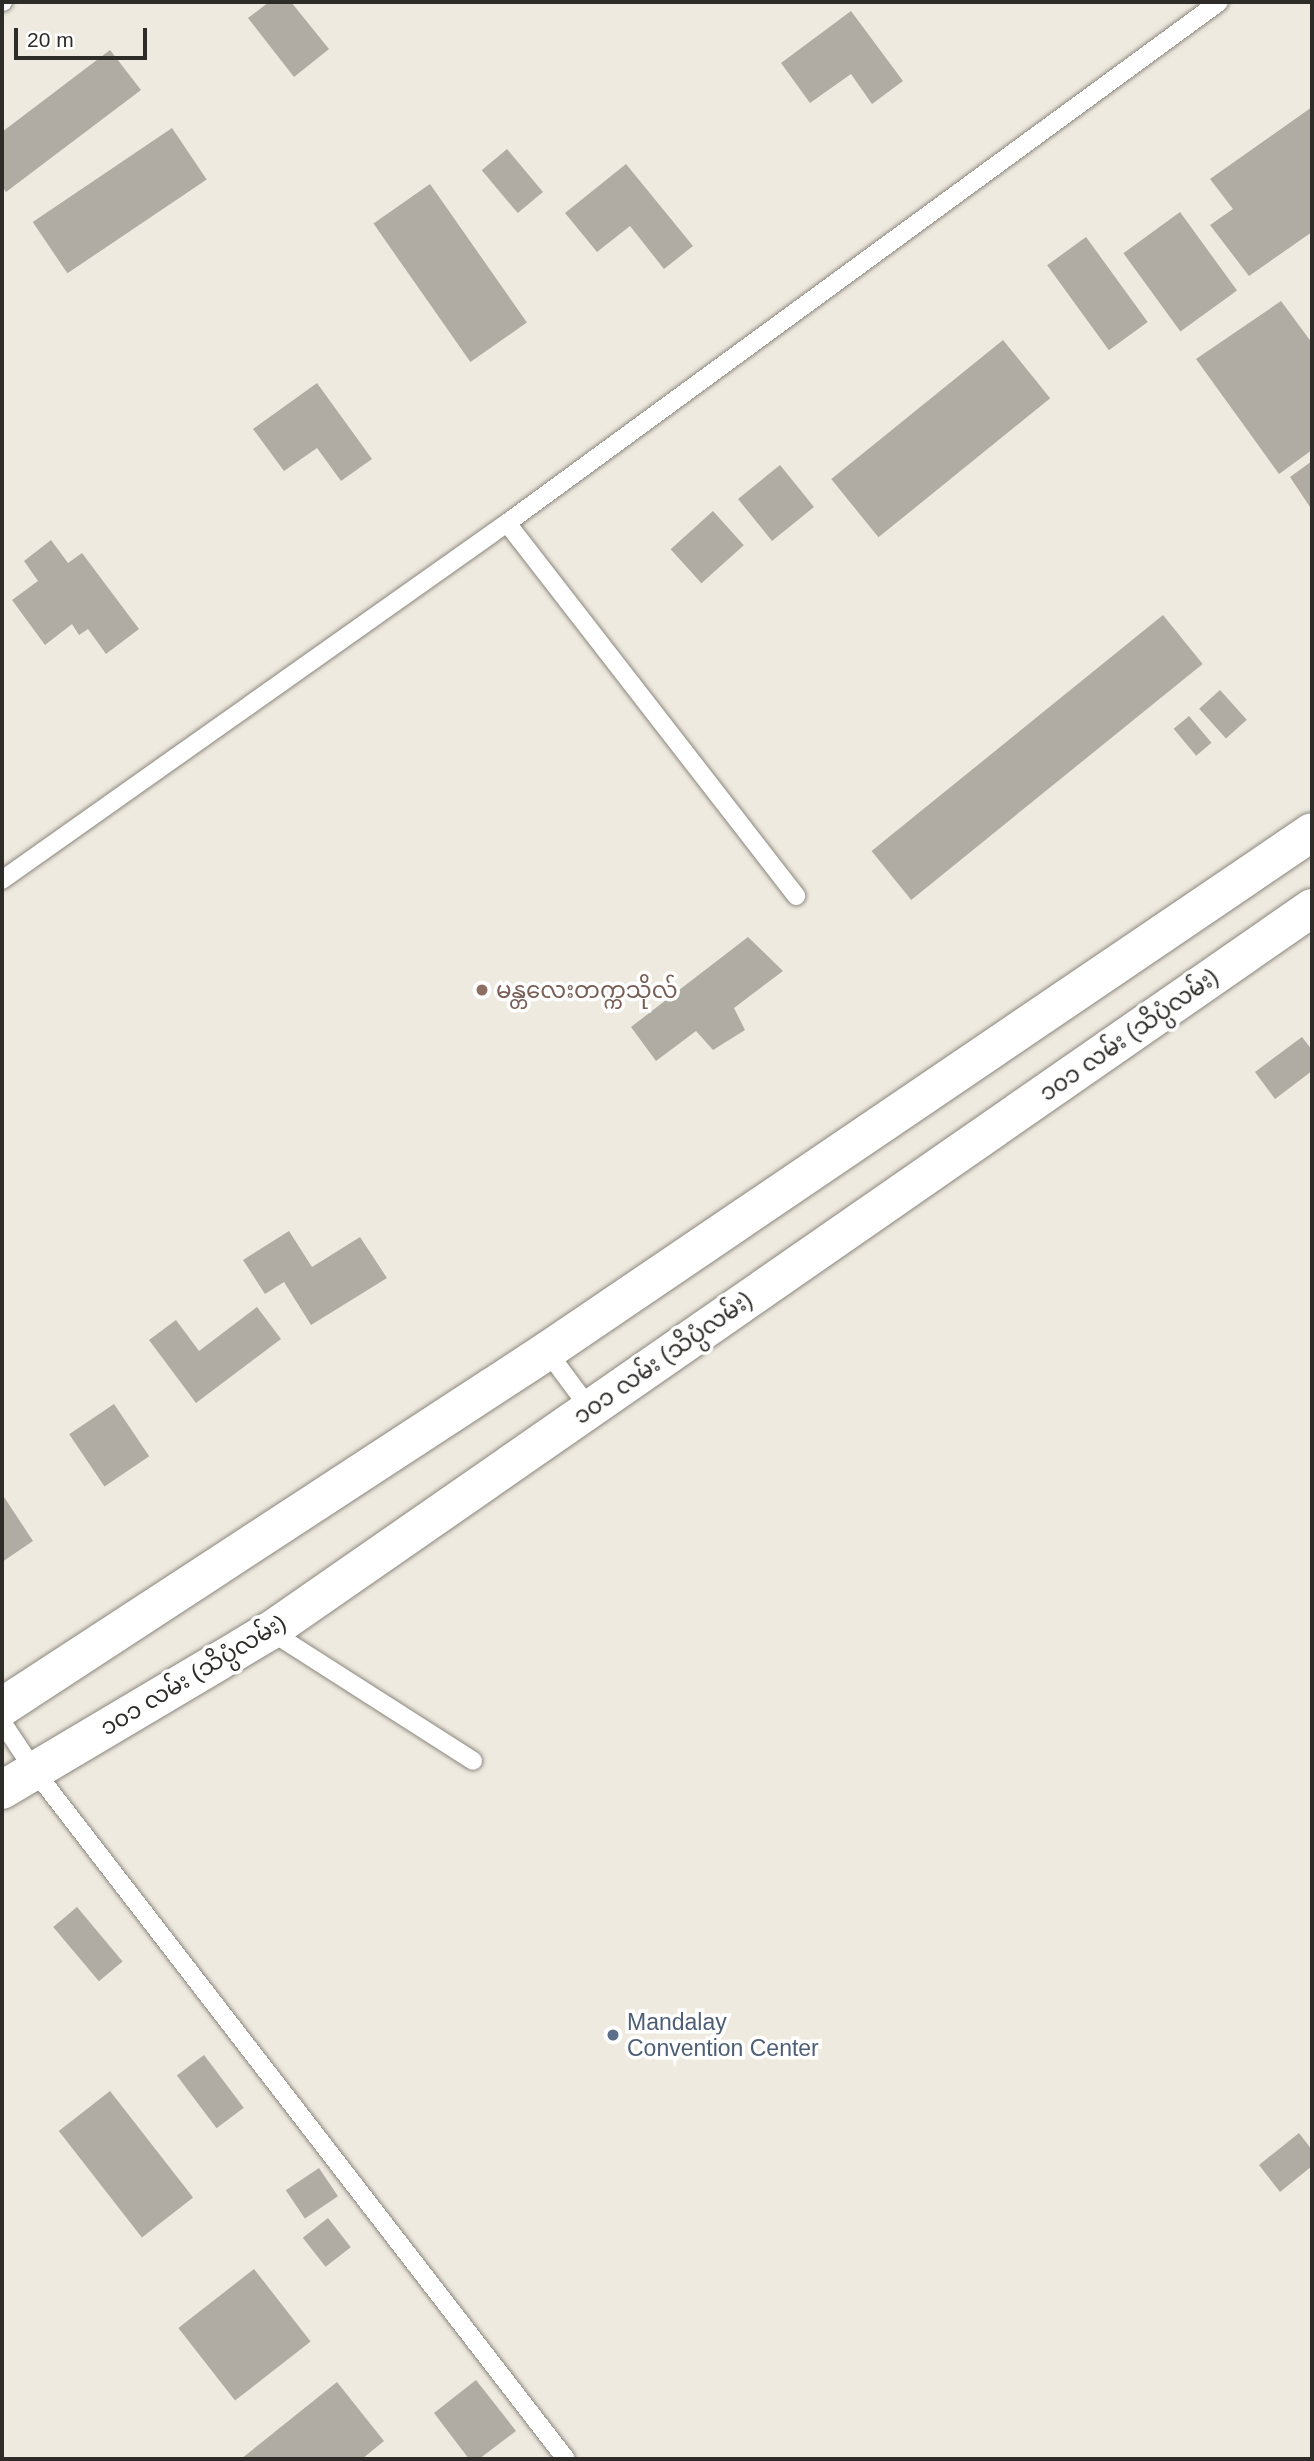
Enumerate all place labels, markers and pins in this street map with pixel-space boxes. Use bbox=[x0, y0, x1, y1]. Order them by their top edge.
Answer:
place label: မန္တလေးတက္ကသိုလ် bbox=[496, 976, 678, 1004]
marker: မန္တလေးတက္ကသိုလ် bbox=[474, 982, 490, 998]
place label: Mandalay Convention Center bbox=[627, 2008, 819, 2062]
marker: Mandalay Convention Center bbox=[605, 2027, 621, 2043]

